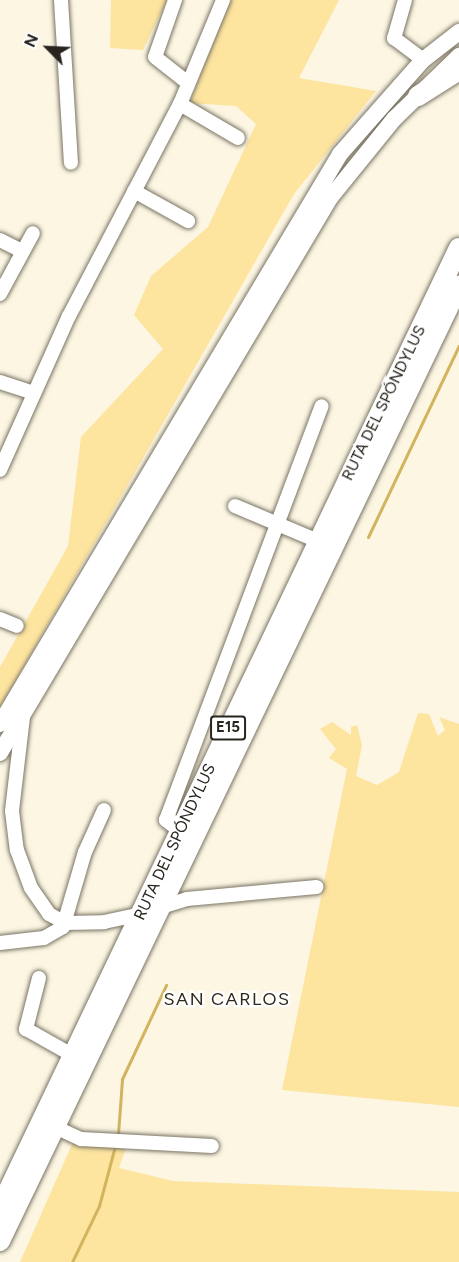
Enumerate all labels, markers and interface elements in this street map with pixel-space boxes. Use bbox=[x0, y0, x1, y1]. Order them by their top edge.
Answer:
north arrow bbox=[18, 18, 78, 78]
text: N bbox=[20, 31, 42, 50]
street label: RUTA DEL SPÓNDYLUS bbox=[338, 322, 430, 484]
road number: E15 bbox=[210, 716, 246, 740]
street label: RUTA DEL SPÓNDYLUS bbox=[130, 761, 220, 923]
district label: SAN CARLOS bbox=[163, 988, 291, 1010]

